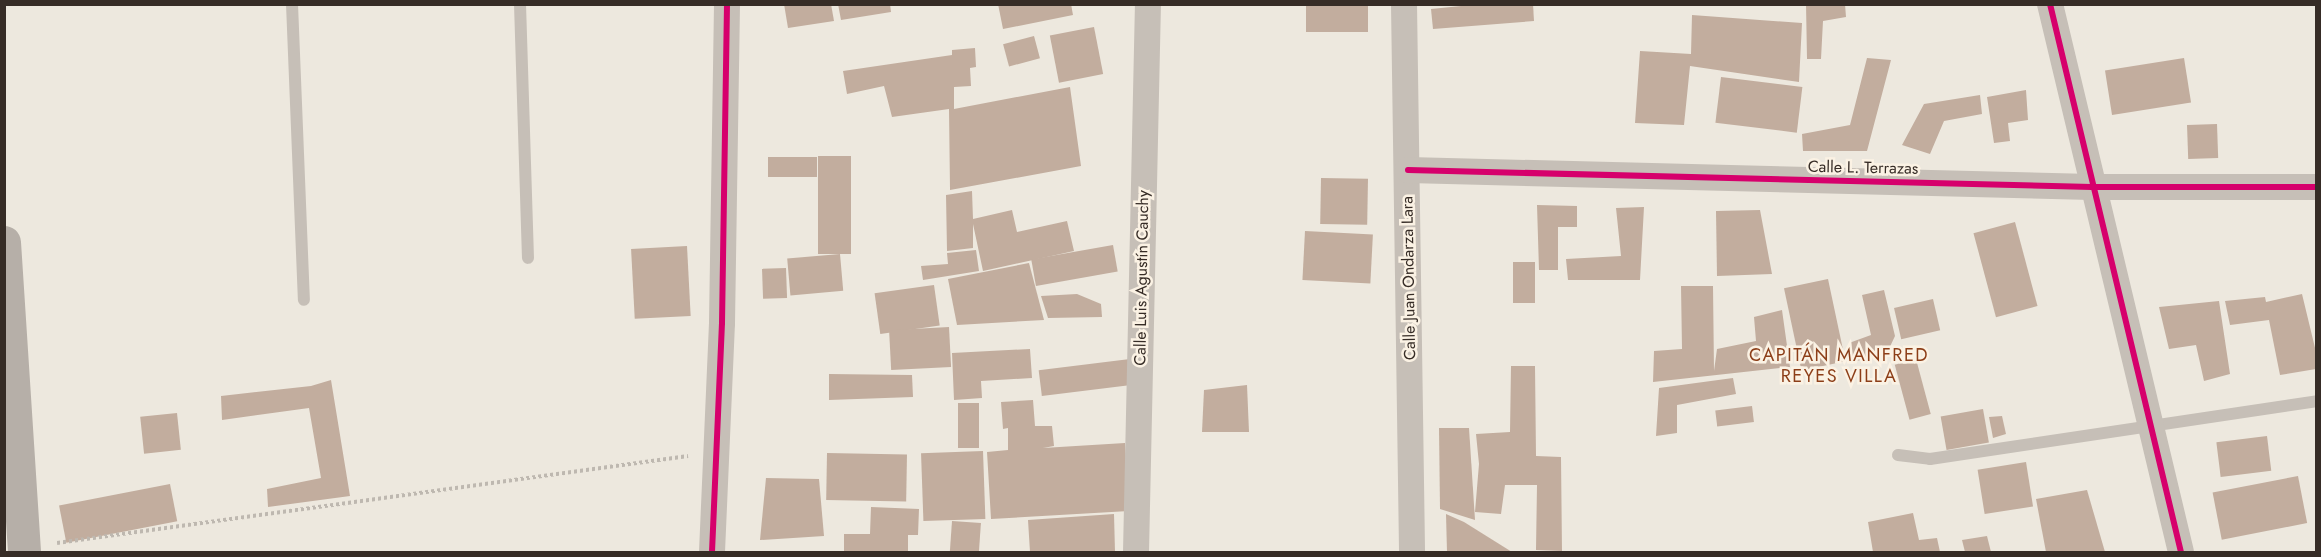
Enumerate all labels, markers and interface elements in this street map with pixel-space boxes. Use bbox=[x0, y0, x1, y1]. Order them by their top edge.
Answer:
street label: Calle L. Terrazas bbox=[1808, 157, 1918, 179]
street label: Calle Luis Agustín Cauchy bbox=[1131, 190, 1153, 366]
street label: Calle Juan Ondarza Lara bbox=[1398, 196, 1420, 360]
district label: CAPITÁN MANFRED REYES VILLA bbox=[1749, 345, 1929, 388]

